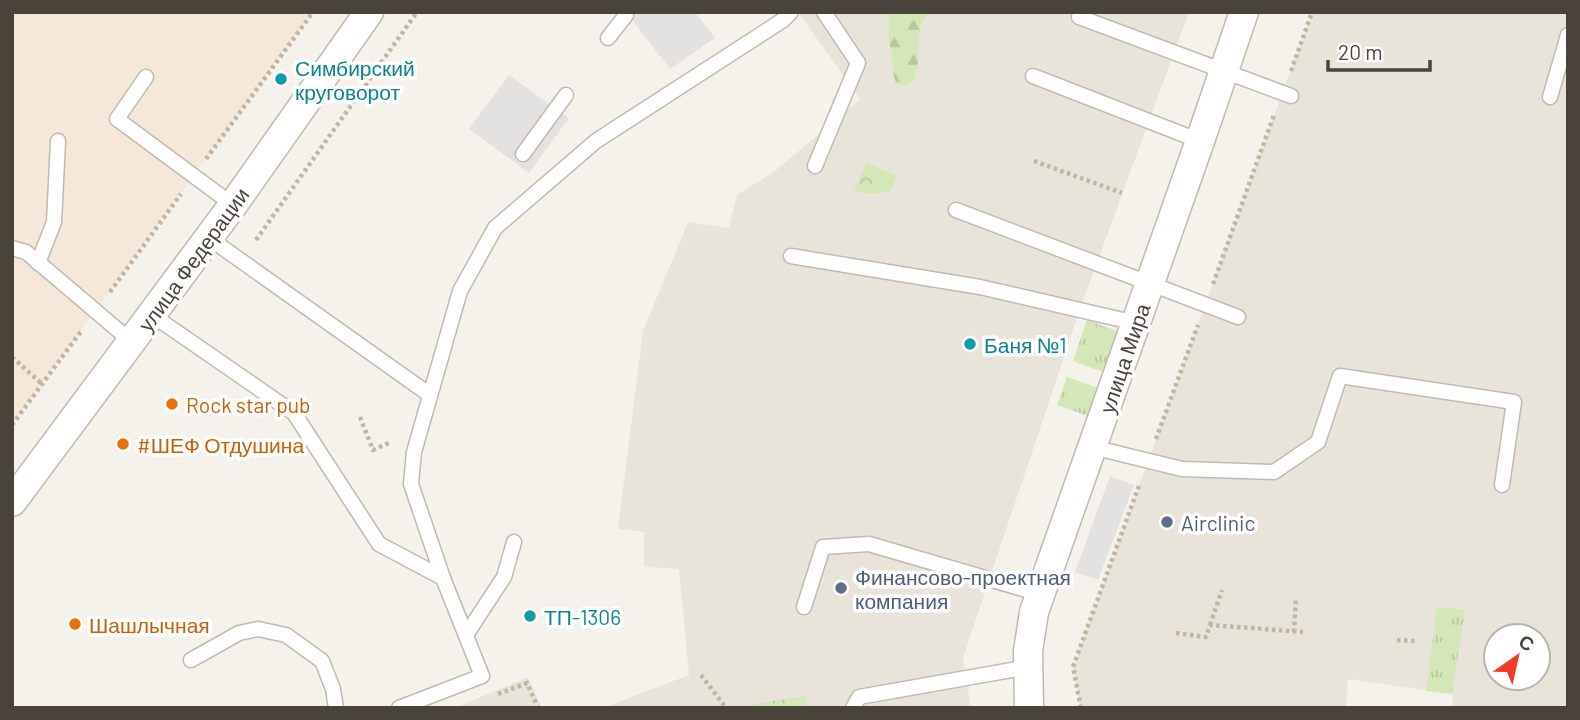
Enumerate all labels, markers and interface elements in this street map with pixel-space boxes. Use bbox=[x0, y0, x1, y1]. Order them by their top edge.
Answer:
scale bar bbox=[1328, 28, 1430, 72]
text: 20 m bbox=[1338, 39, 1383, 64]
place label: Симбирский круговорот bbox=[295, 55, 415, 104]
marker: Симбирский круговорот bbox=[273, 71, 289, 87]
street label: улица Федерации bbox=[132, 182, 254, 336]
street label: улица Мира bbox=[1094, 299, 1155, 416]
place label: Баня №1 bbox=[984, 332, 1067, 357]
marker: Баня №1 bbox=[962, 336, 978, 352]
place label: Rock star pub bbox=[186, 392, 311, 417]
marker: Rock star pub bbox=[164, 396, 180, 412]
place label: #ШЕФ Отдушина bbox=[137, 432, 304, 457]
marker: #ШЕФ Отдушина bbox=[115, 436, 131, 452]
place label: Airclinic bbox=[1181, 510, 1255, 535]
marker: Airclinic bbox=[1159, 514, 1175, 530]
place label: Финансово-проектная компания bbox=[855, 564, 1071, 613]
marker: Финансово-проектная компания bbox=[833, 580, 849, 596]
place label: ТП-1306 bbox=[544, 604, 621, 629]
marker: ТП-1306 bbox=[522, 608, 538, 624]
place label: Шашлычная bbox=[89, 612, 210, 637]
marker: Шашлычная bbox=[67, 616, 83, 632]
north arrow bbox=[1482, 622, 1552, 692]
text: С bbox=[1515, 629, 1539, 656]

